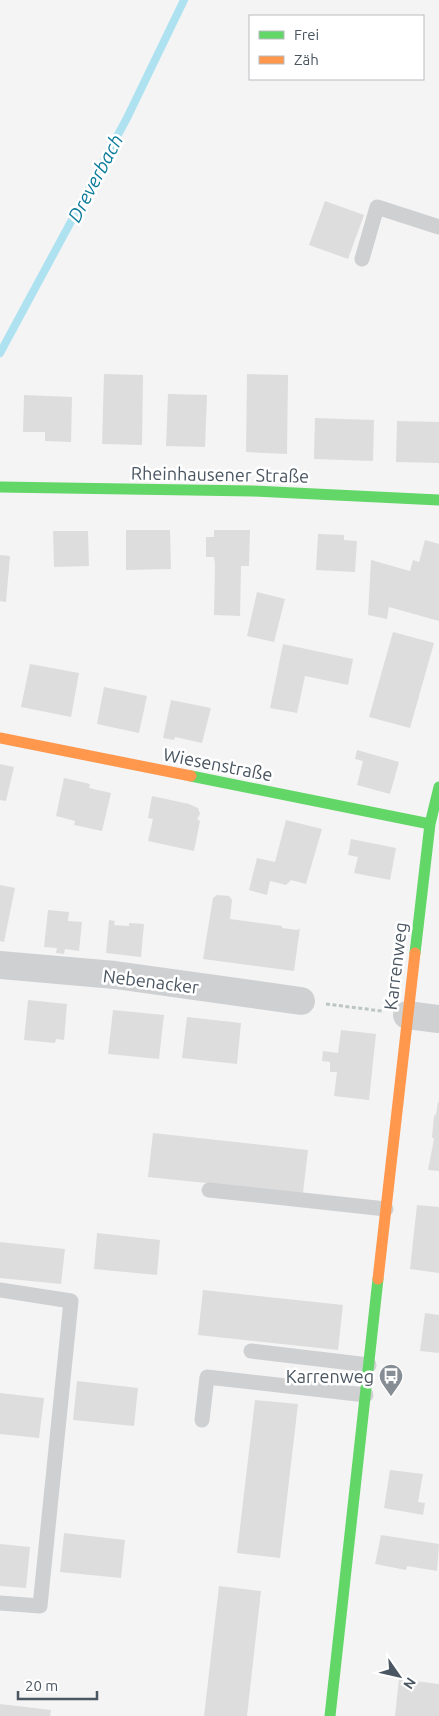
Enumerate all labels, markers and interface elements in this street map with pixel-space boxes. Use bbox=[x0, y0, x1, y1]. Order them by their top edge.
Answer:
legend bbox=[249, 15, 424, 80]
text: Frei bbox=[294, 26, 319, 43]
text: Zäh bbox=[294, 51, 319, 68]
water label: Dreverbach bbox=[63, 130, 127, 226]
street label: Rheinhausener Straße bbox=[131, 462, 309, 486]
street label: Wiesenstraße bbox=[162, 744, 274, 784]
street label: Karrenweg bbox=[380, 921, 410, 1011]
street label: Nebenacker bbox=[102, 965, 200, 997]
bus stop icon: Karrenweg bbox=[378, 1363, 404, 1397]
place label: Karrenweg bbox=[286, 1366, 374, 1386]
north arrow bbox=[374, 1651, 424, 1701]
scale bar bbox=[18, 1668, 96, 1700]
text: N bbox=[400, 1674, 419, 1692]
text: 20 m bbox=[25, 1677, 58, 1694]

